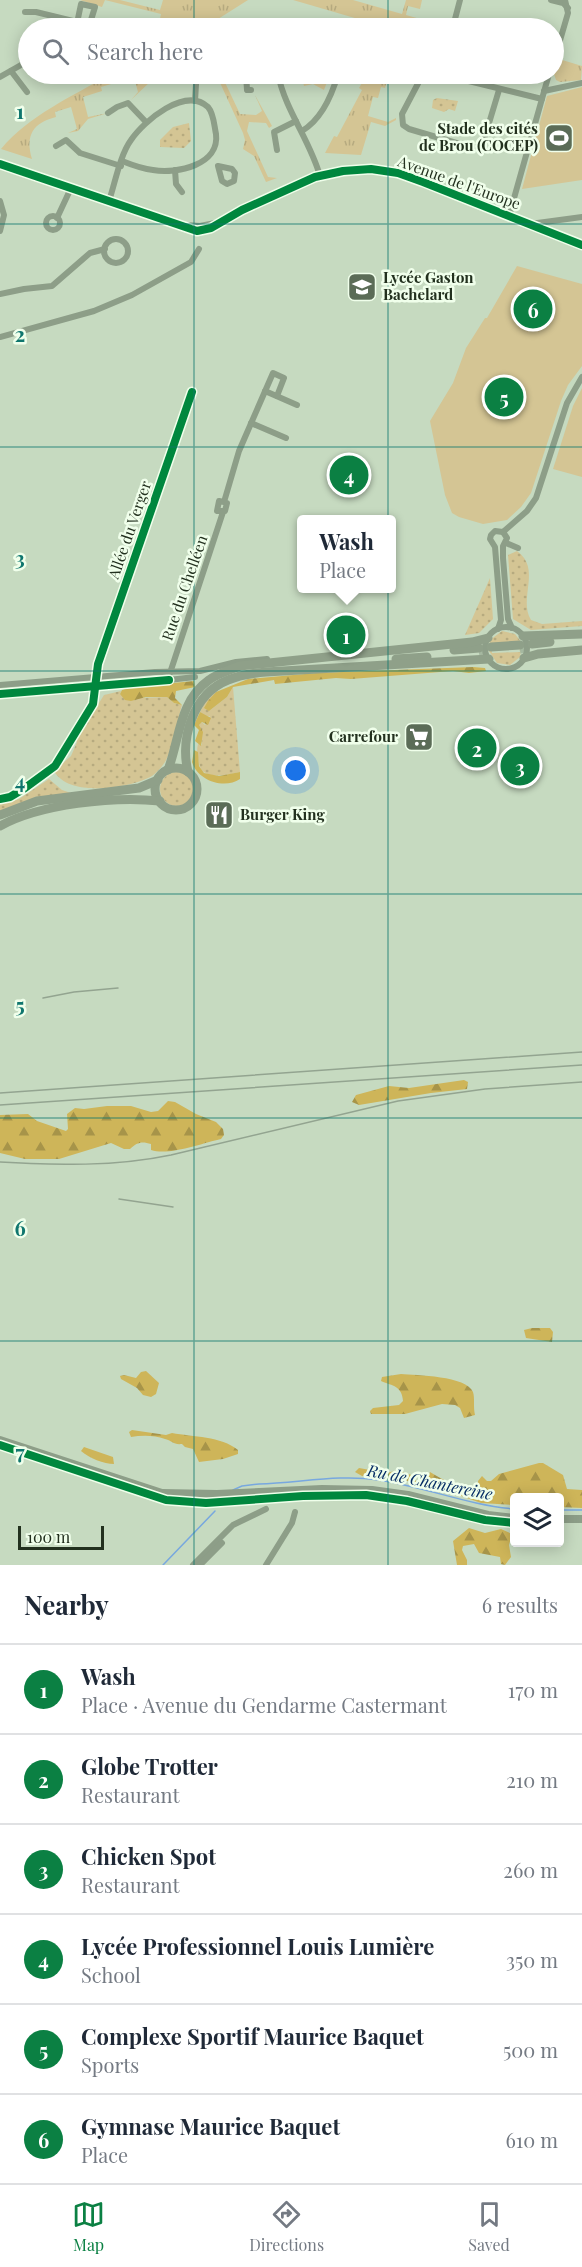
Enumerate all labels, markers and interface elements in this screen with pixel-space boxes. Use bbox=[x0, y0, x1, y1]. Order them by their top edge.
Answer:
search box bbox=[18, 18, 564, 84]
icon: search bbox=[39, 35, 72, 68]
text: Search here bbox=[87, 36, 203, 66]
text: 1 bbox=[16, 97, 24, 124]
place label: Stade des cités de Brou (COCEP) bbox=[419, 118, 538, 155]
sports icon: Stade des cités de Brou (COCEP) bbox=[543, 122, 575, 154]
street label: Avenue de l'Europe bbox=[395, 150, 523, 213]
place label: Lycée Gaston Bachelard bbox=[383, 267, 474, 304]
school or university icon: Lycée Gaston Bachelard bbox=[346, 271, 378, 303]
pin: 6 bbox=[514, 286, 552, 332]
text: 2 bbox=[15, 320, 25, 347]
pin: 5 bbox=[484, 374, 524, 420]
pin: 4 bbox=[330, 452, 368, 498]
street label: Allée du Verger bbox=[103, 478, 155, 582]
popup bbox=[297, 515, 396, 593]
text: Wash bbox=[319, 526, 374, 556]
street label: Rue du Chelléen bbox=[157, 532, 211, 643]
text: 3 bbox=[15, 544, 25, 571]
text: Place bbox=[319, 556, 366, 583]
pin: 1 bbox=[326, 612, 366, 658]
supermarket icon: Carrefour bbox=[403, 721, 435, 753]
place label: Carrefour bbox=[329, 726, 398, 746]
pin: 2 bbox=[458, 726, 496, 771]
pin: 3 bbox=[500, 744, 540, 789]
your location bbox=[281, 756, 310, 785]
text: 4 bbox=[15, 767, 25, 794]
restaurant icon: Burger King bbox=[203, 799, 235, 831]
place label: Burger King bbox=[240, 804, 325, 824]
text: 5 bbox=[15, 991, 25, 1018]
text: 6 bbox=[14, 1214, 26, 1241]
text: 7 bbox=[15, 1438, 25, 1465]
water label: Ru de Chantereine bbox=[365, 1459, 494, 1504]
map controls bbox=[510, 1493, 564, 1547]
button: layers bbox=[510, 1493, 564, 1547]
scale bar bbox=[18, 1523, 104, 1550]
text: 100 m bbox=[27, 1526, 70, 1547]
text: Nearby bbox=[24, 1587, 109, 1622]
text: 6 results bbox=[482, 1591, 558, 1618]
text: Wash bbox=[81, 1661, 136, 1691]
text: 1 bbox=[40, 1676, 47, 1703]
text: 170 m bbox=[508, 1676, 558, 1703]
text: Place · Avenue du Gendarme Castermant bbox=[81, 1691, 447, 1718]
text: Globe Trotter bbox=[81, 1751, 218, 1781]
text: 2 bbox=[38, 1766, 49, 1793]
text: 210 m bbox=[506, 1766, 558, 1793]
text: Restaurant bbox=[81, 1781, 180, 1808]
text: Chicken Spot bbox=[81, 1841, 216, 1871]
text: 3 bbox=[39, 1856, 48, 1883]
text: 260 m bbox=[503, 1856, 558, 1883]
text: Restaurant bbox=[81, 1871, 180, 1898]
text: Lycée Professionnel Louis Lumière bbox=[81, 1931, 434, 1961]
text: 4 bbox=[38, 1946, 49, 1973]
text: 350 m bbox=[506, 1946, 558, 1973]
text: School bbox=[81, 1961, 141, 1988]
text: Complexe Sportif Maurice Baquet bbox=[81, 2021, 424, 2051]
text: 5 bbox=[39, 2036, 48, 2063]
text: 500 m bbox=[503, 2036, 558, 2063]
text: Sports bbox=[81, 2051, 139, 2078]
text: Gymnase Maurice Baquet bbox=[81, 2111, 340, 2141]
text: 6 bbox=[38, 2126, 49, 2153]
text: 610 m bbox=[506, 2126, 558, 2153]
text: Place bbox=[81, 2141, 128, 2168]
tab: Map bbox=[72, 2198, 105, 2255]
tab: Directions bbox=[249, 2198, 324, 2255]
tab: Saved bbox=[468, 2198, 510, 2255]

